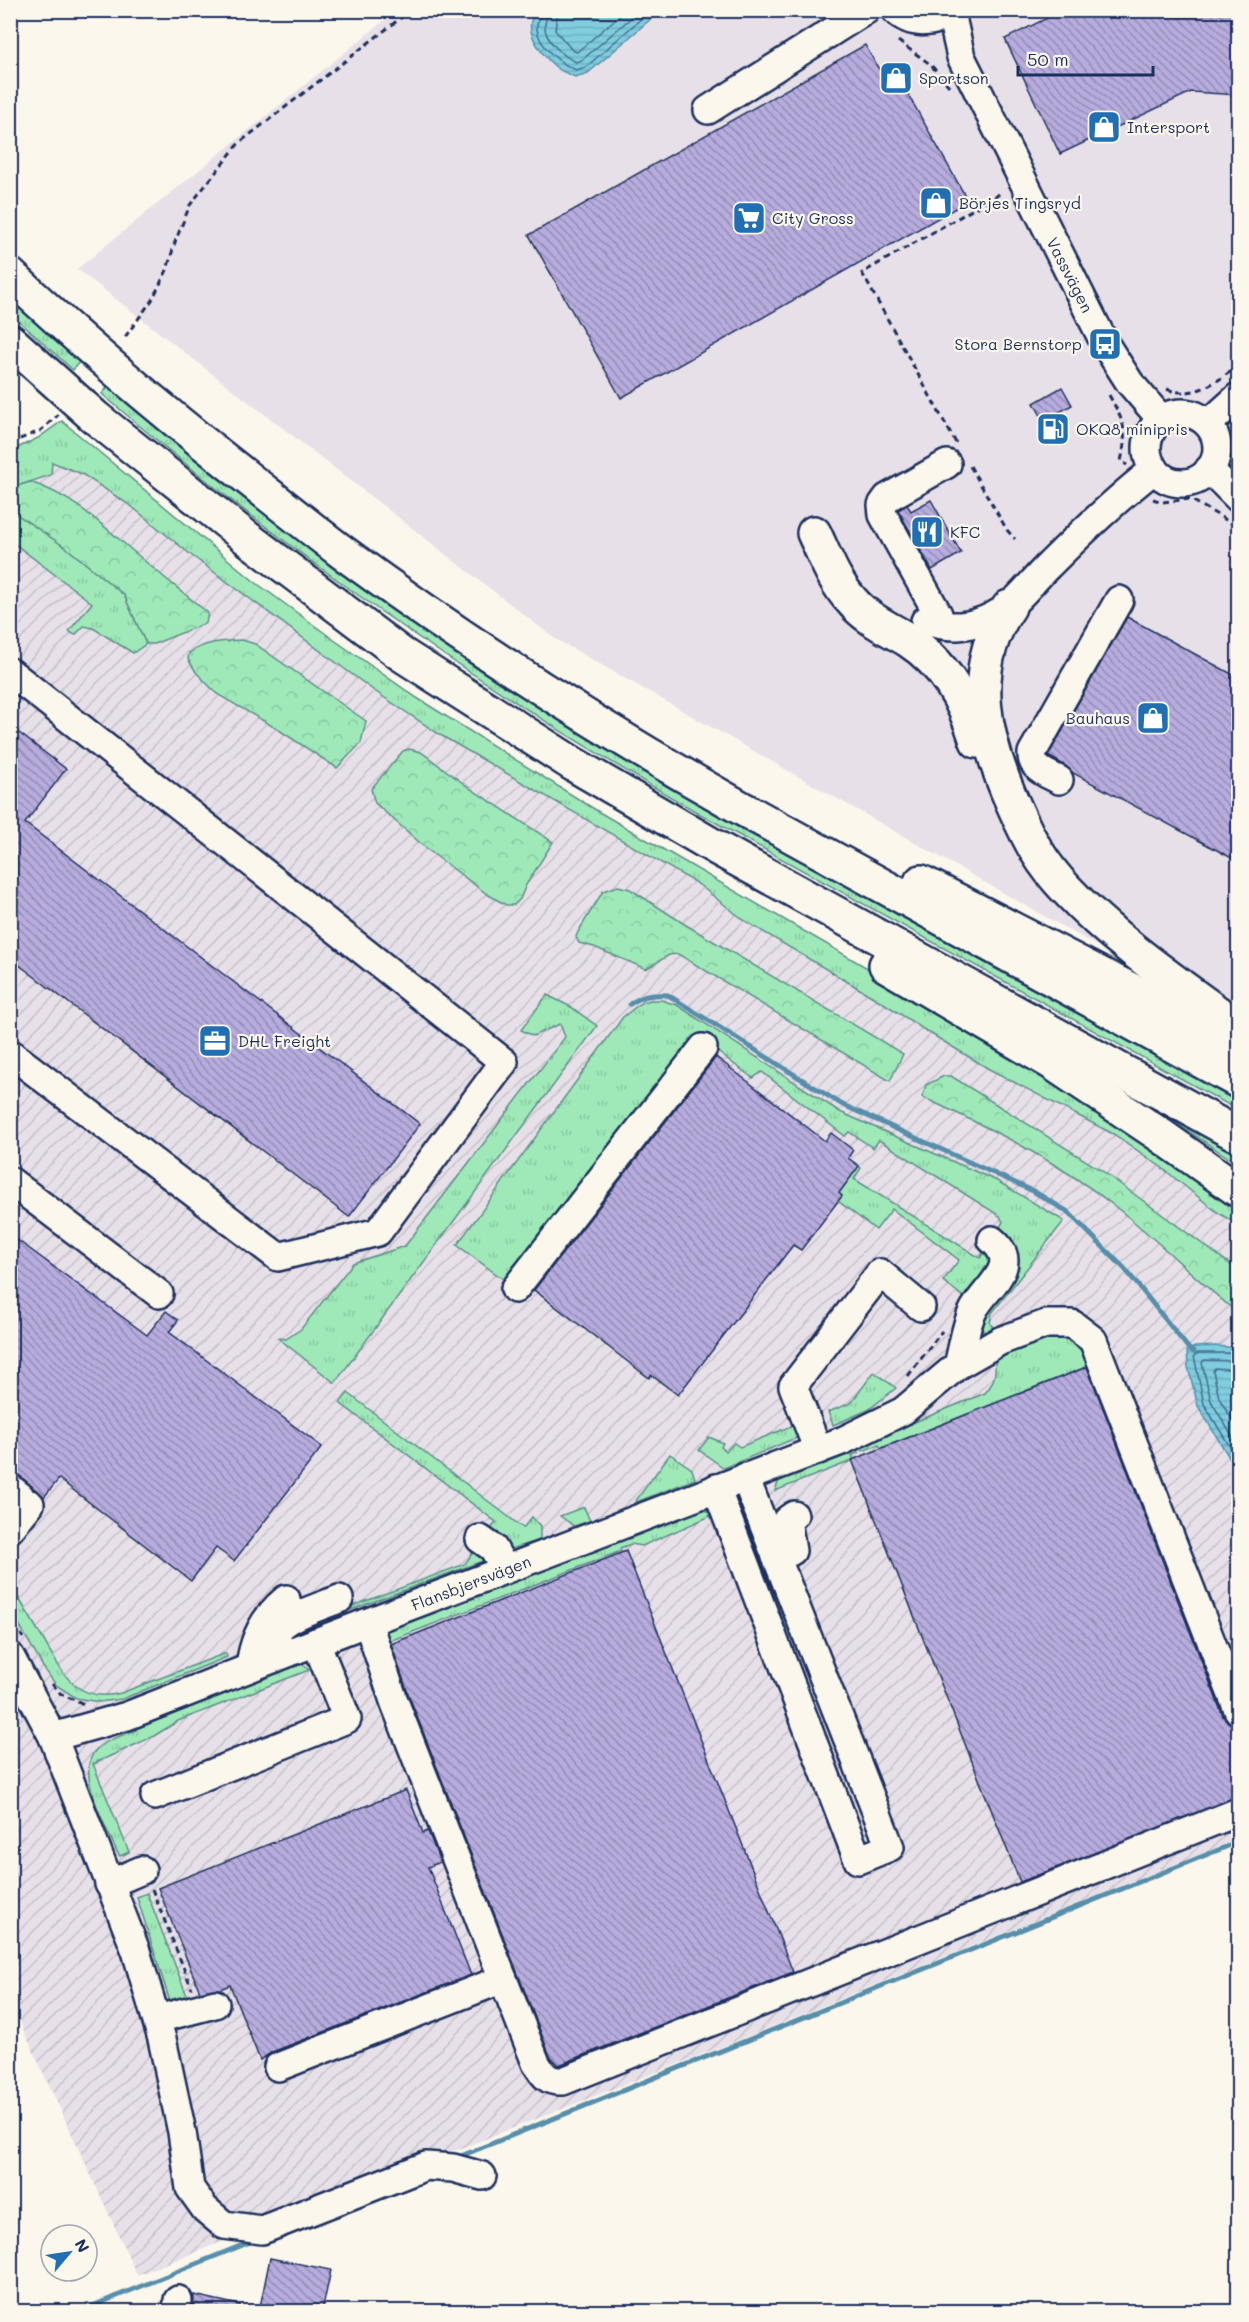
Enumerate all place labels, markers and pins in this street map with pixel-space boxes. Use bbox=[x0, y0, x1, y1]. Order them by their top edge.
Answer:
shop icon: Sportson bbox=[878, 60, 914, 96]
place label: Sportson bbox=[919, 67, 989, 88]
shop icon: Intersport bbox=[1086, 109, 1122, 145]
place label: Intersport bbox=[1127, 116, 1210, 137]
shop icon: Börjes Tingsryd bbox=[918, 185, 954, 221]
place label: Börjes Tingsryd bbox=[959, 192, 1081, 213]
supermarket icon: City Gross bbox=[731, 200, 767, 236]
place label: City Gross bbox=[772, 207, 854, 228]
bus stop icon: Stora Bernstorp bbox=[1087, 326, 1123, 362]
place label: Stora Bernstorp bbox=[954, 333, 1082, 354]
fuel station icon: OKQ8 minipris bbox=[1035, 411, 1071, 447]
place label: OKQ8 minipris bbox=[1076, 418, 1188, 439]
restaurant icon: KFC bbox=[909, 514, 945, 550]
place label: KFC bbox=[950, 521, 980, 542]
shop icon: Bauhaus bbox=[1135, 700, 1171, 736]
place label: Bauhaus bbox=[1066, 707, 1130, 728]
office icon: DHL Freight bbox=[197, 1023, 233, 1059]
place label: DHL Freight bbox=[238, 1030, 331, 1051]

